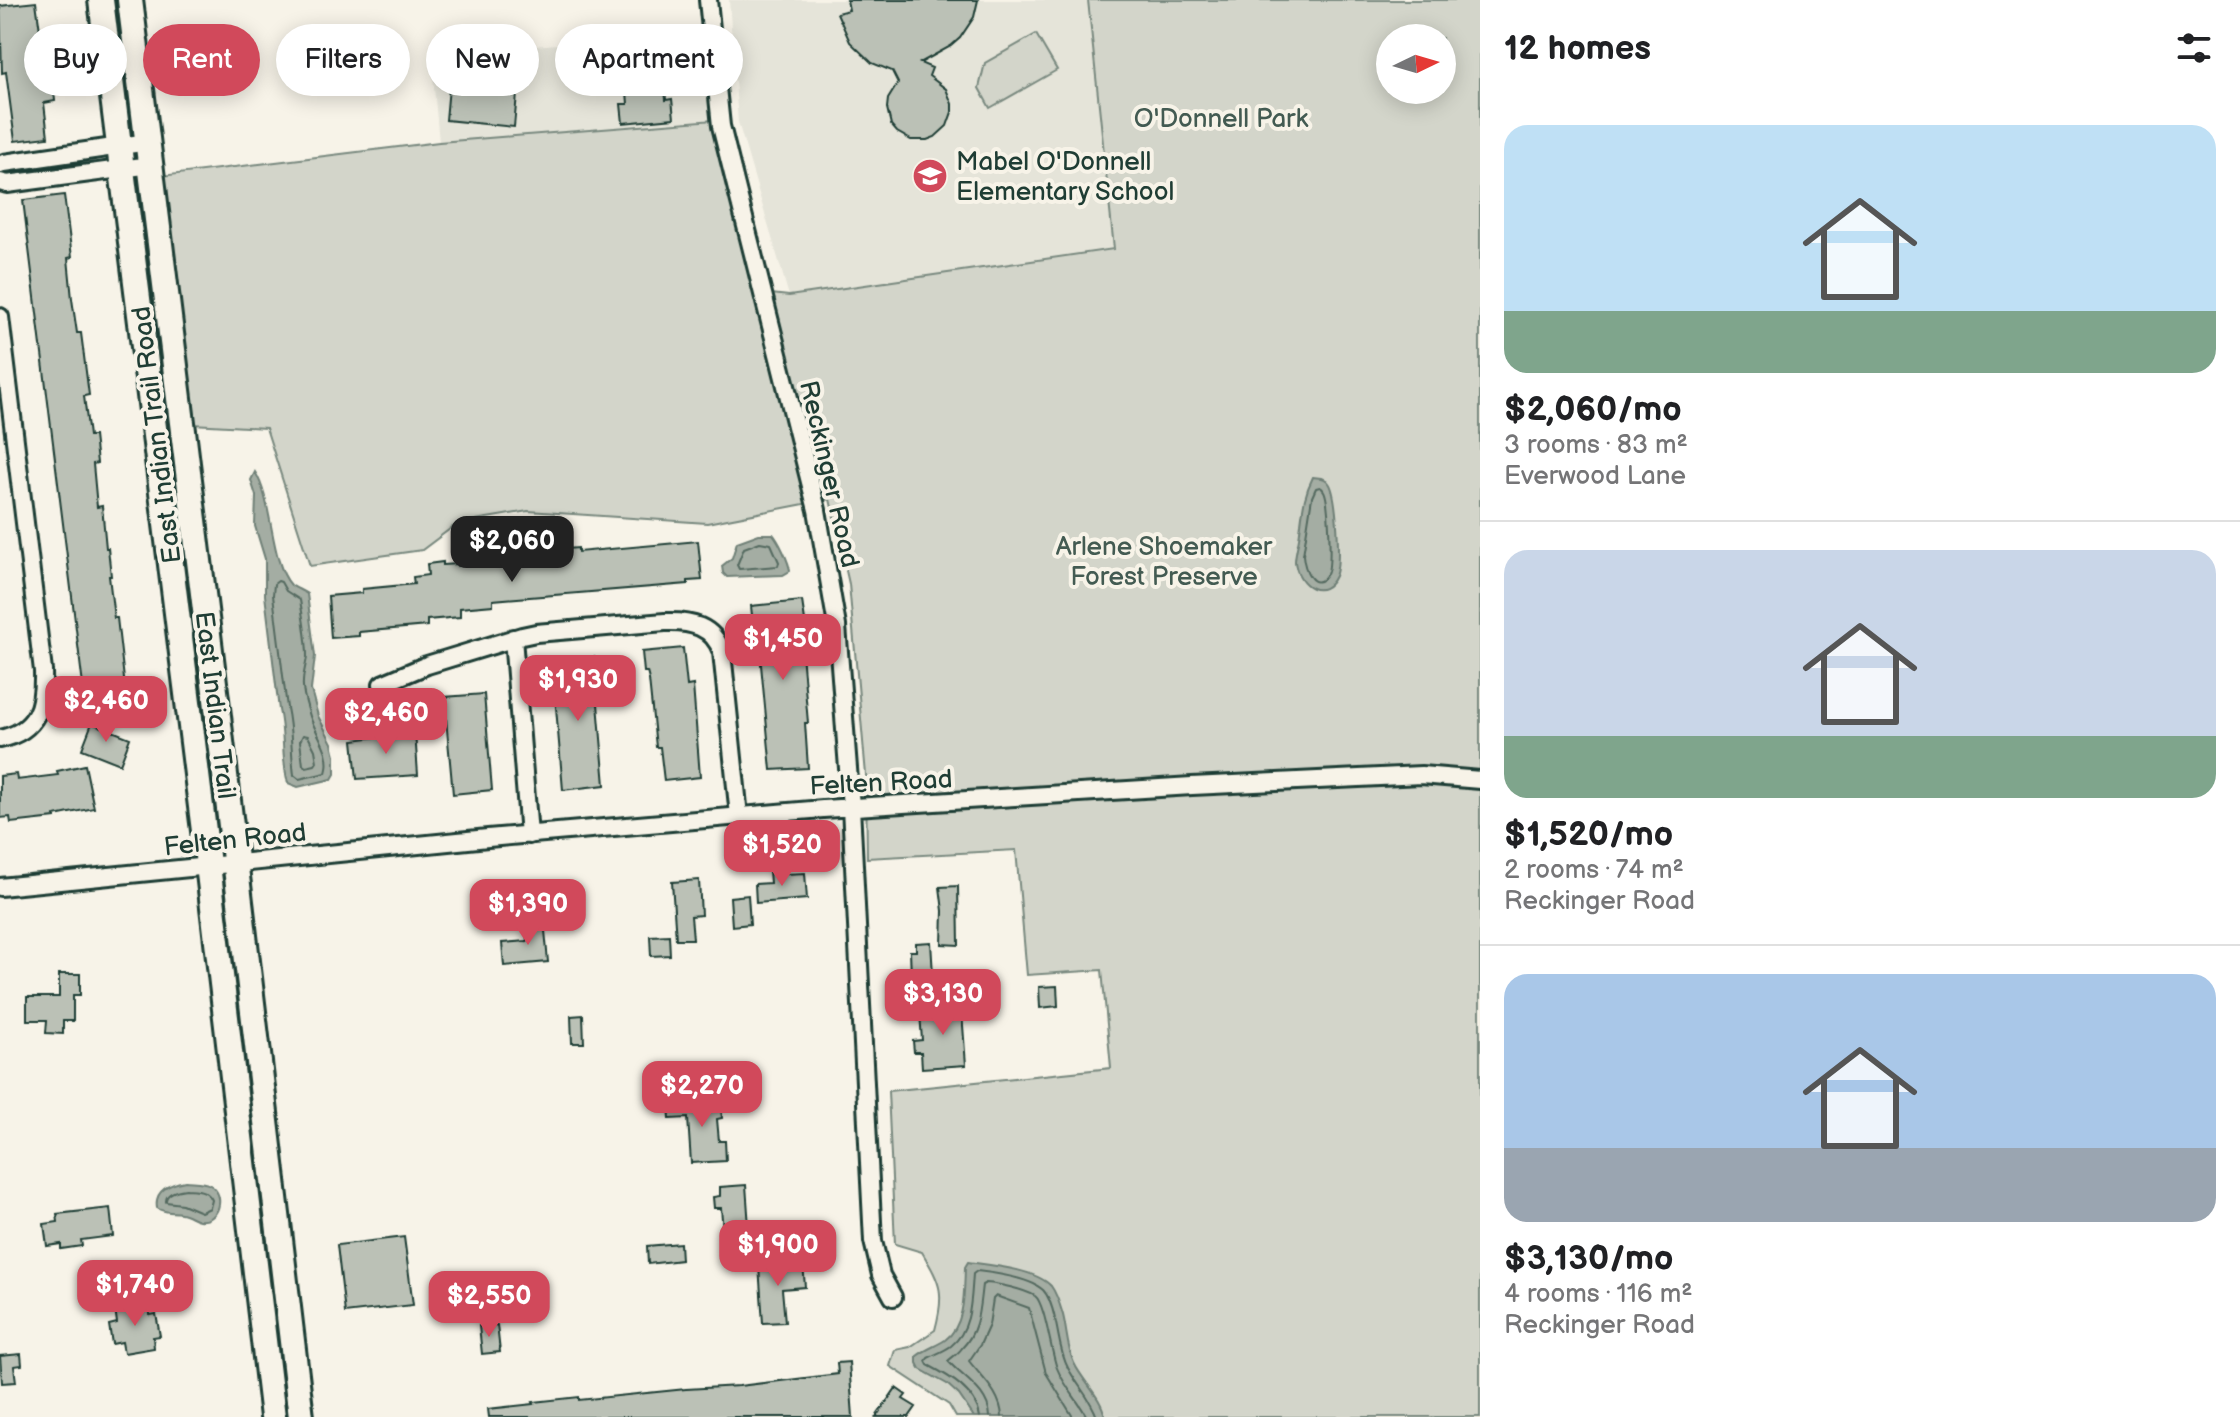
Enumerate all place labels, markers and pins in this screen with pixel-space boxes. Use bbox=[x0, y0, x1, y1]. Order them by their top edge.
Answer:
place label: Mabel O'Donnell Elementary School bbox=[956, 147, 1174, 208]
school or university icon: Mabel O'Donnell Elementary School bbox=[911, 157, 949, 195]
pin: $2,060 bbox=[447, 516, 577, 584]
pin: $1,450 bbox=[718, 614, 848, 682]
pin: $1,930 bbox=[513, 655, 643, 723]
pin: $2,460 bbox=[41, 676, 171, 744]
pin: $2,460 bbox=[321, 688, 451, 756]
pin: $1,520 bbox=[717, 820, 847, 888]
pin: $1,390 bbox=[463, 879, 593, 947]
pin: $3,130 bbox=[878, 969, 1008, 1037]
pin: $2,270 bbox=[637, 1061, 767, 1129]
pin: $1,900 bbox=[713, 1220, 843, 1288]
pin: $1,740 bbox=[70, 1260, 200, 1328]
pin: $2,550 bbox=[424, 1271, 554, 1339]

